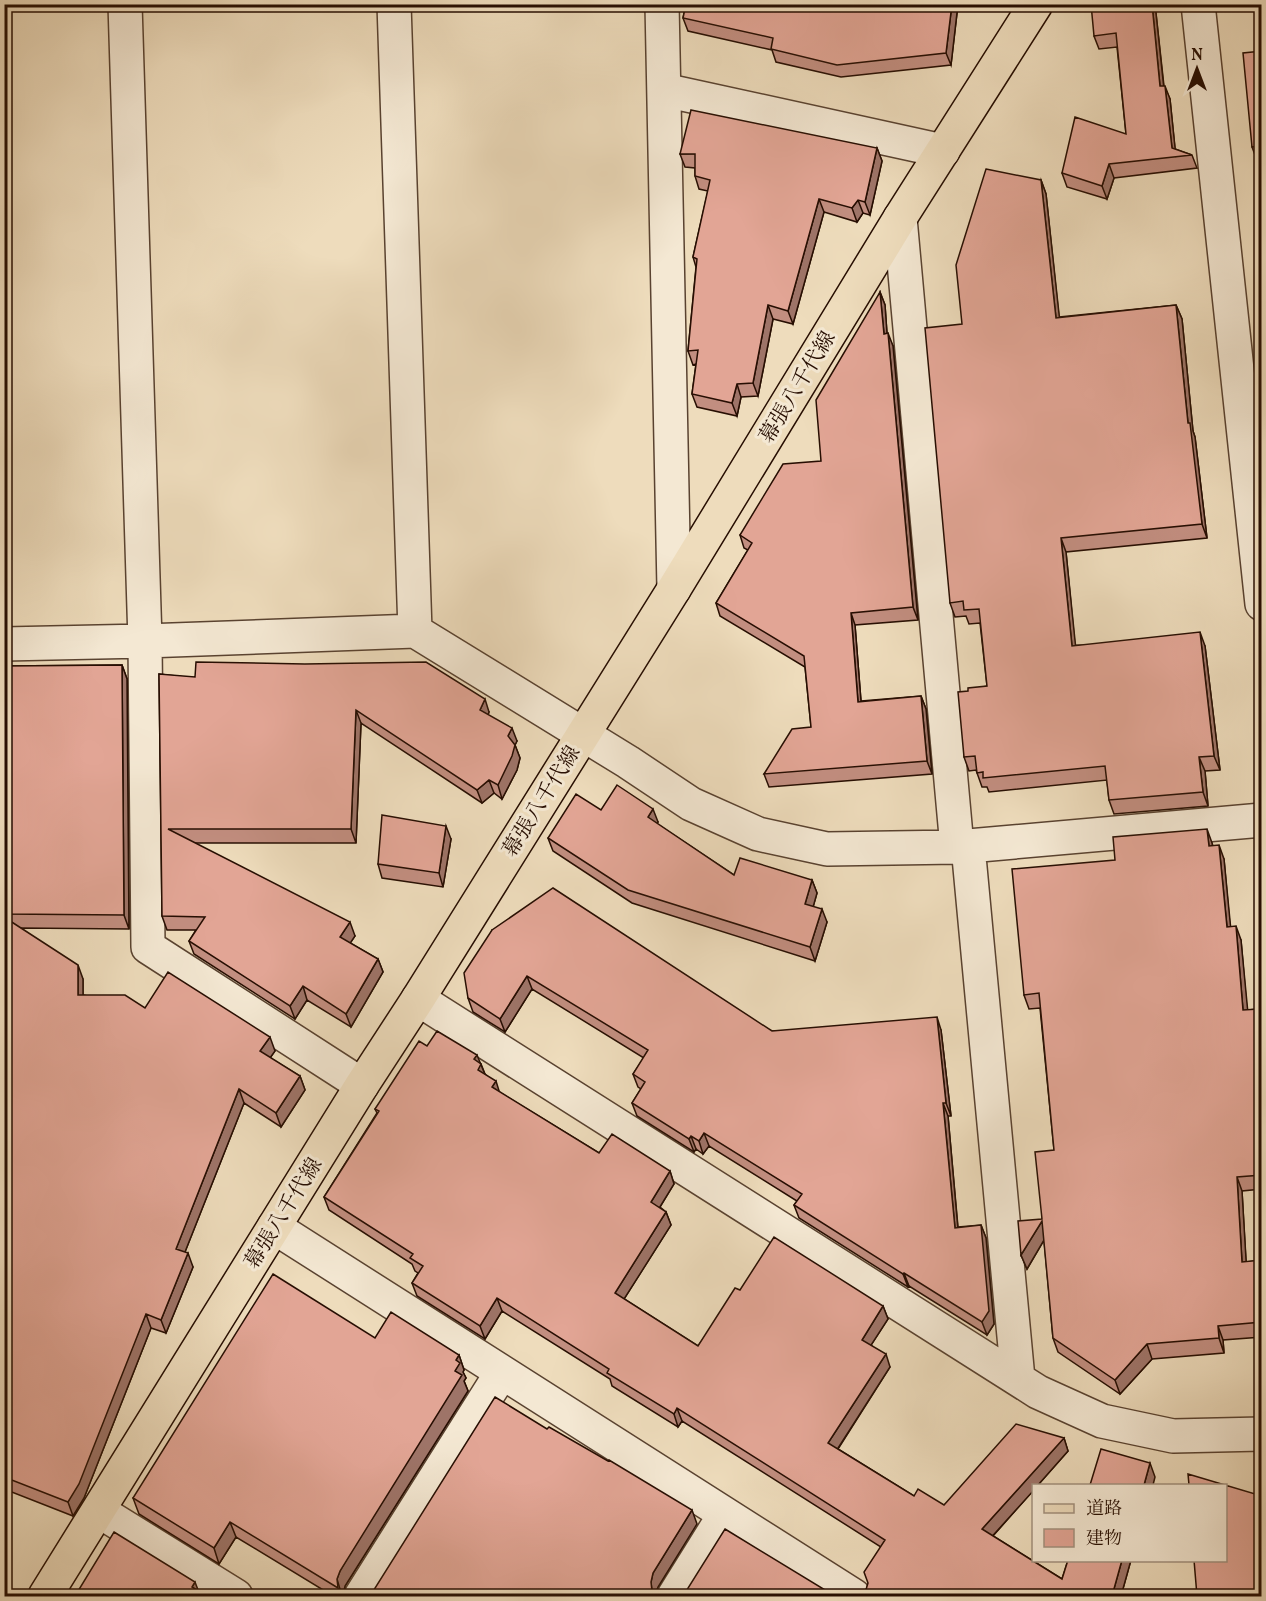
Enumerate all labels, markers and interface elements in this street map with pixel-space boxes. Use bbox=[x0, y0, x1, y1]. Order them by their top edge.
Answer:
north arrow bbox=[1167, 39, 1227, 99]
text: N bbox=[1191, 45, 1203, 67]
street label: 幕張八千代線 bbox=[753, 326, 843, 449]
street label: 幕張八千代線 bbox=[497, 741, 588, 863]
street label: 幕張八千代線 bbox=[239, 1153, 330, 1275]
legend bbox=[1032, 1484, 1227, 1562]
text: 道路 bbox=[1086, 1497, 1122, 1522]
text: 建物 bbox=[1086, 1527, 1122, 1552]

